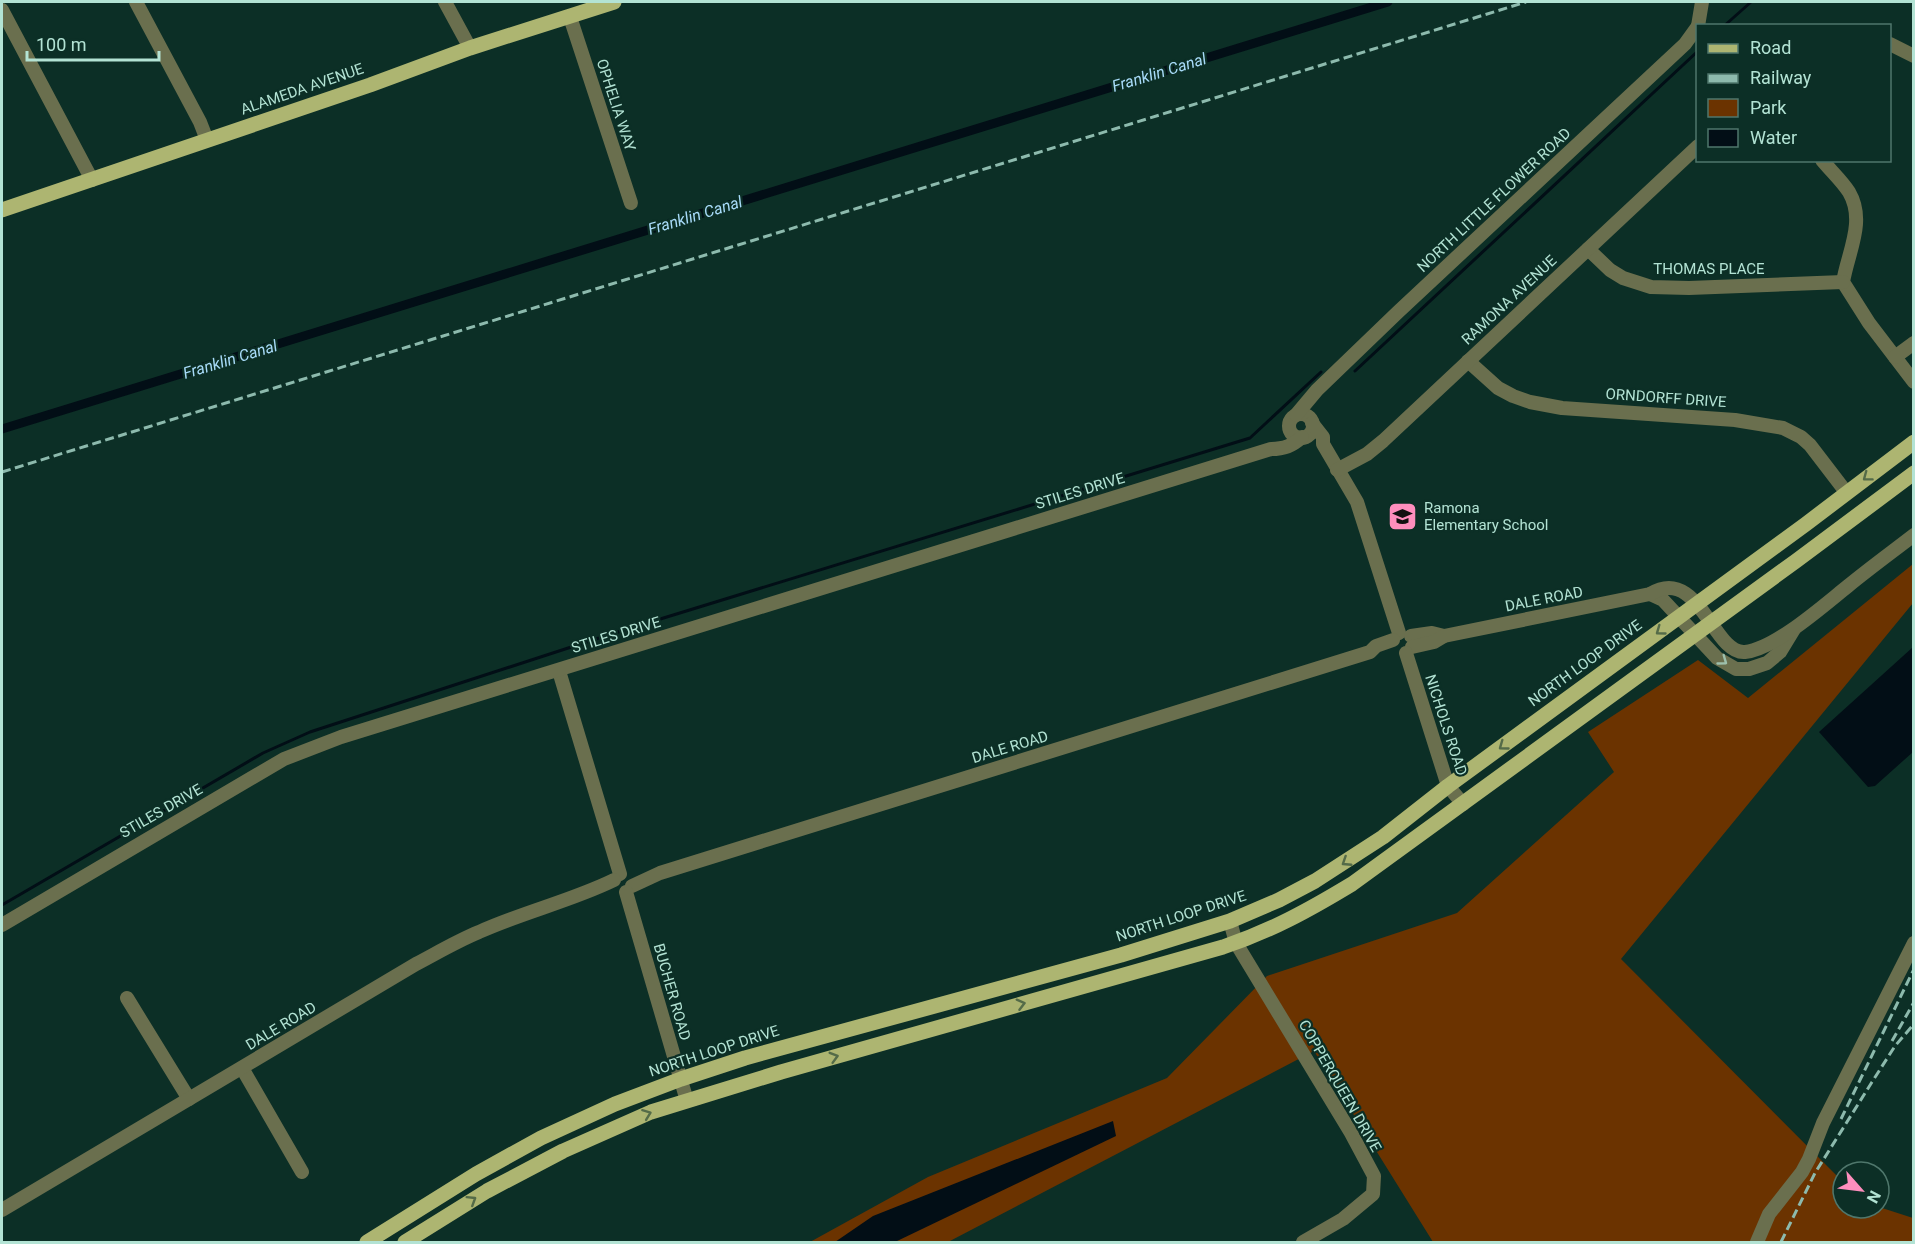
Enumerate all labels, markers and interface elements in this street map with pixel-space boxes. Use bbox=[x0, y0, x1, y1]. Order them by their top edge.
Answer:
scale bar bbox=[27, 24, 159, 62]
legend bbox=[1696, 24, 1891, 162]
text: 100 m bbox=[36, 34, 87, 55]
text: Road bbox=[1750, 37, 1791, 58]
water label: Franklin Canal bbox=[1110, 49, 1209, 96]
street label: OPHELIA WAY bbox=[593, 57, 639, 153]
street label: ALAMEDA AVENUE bbox=[238, 59, 366, 118]
text: Railway bbox=[1750, 67, 1812, 88]
text: Park bbox=[1750, 97, 1787, 118]
street label: NORTH LITTLE FLOWER ROAD bbox=[1413, 124, 1575, 276]
text: Water bbox=[1750, 127, 1797, 148]
water label: Franklin Canal bbox=[646, 192, 745, 239]
street label: RAMONA AVENUE bbox=[1458, 251, 1560, 349]
street label: THOMAS PLACE bbox=[1653, 260, 1765, 278]
water label: Franklin Canal bbox=[181, 336, 280, 383]
street label: ORNDORFF DRIVE bbox=[1605, 385, 1728, 411]
street label: STILES DRIVE bbox=[1033, 469, 1127, 513]
one-way arrow bbox=[1862, 469, 1873, 480]
place label: Ramona Elementary School bbox=[1424, 499, 1548, 534]
school or university icon: Ramona Elementary School bbox=[1387, 501, 1419, 533]
street label: DALE ROAD bbox=[1504, 583, 1584, 615]
street label: STILES DRIVE bbox=[569, 613, 663, 657]
street label: NORTH LOOP DRIVE bbox=[1525, 616, 1646, 710]
one-way arrow bbox=[1655, 623, 1666, 634]
one-way arrow bbox=[1716, 654, 1727, 665]
street label: NICHOLS ROAD bbox=[1421, 672, 1471, 778]
street label: DALE ROAD bbox=[970, 727, 1050, 767]
one-way arrow bbox=[1498, 739, 1509, 750]
street label: STILES DRIVE bbox=[116, 780, 206, 842]
one-way arrow bbox=[1341, 855, 1352, 866]
street label: NORTH LOOP DRIVE bbox=[1114, 886, 1249, 946]
street label: BUCHER ROAD bbox=[650, 941, 694, 1043]
street label: DALE ROAD bbox=[243, 998, 319, 1054]
one-way arrow bbox=[1016, 999, 1026, 1011]
street label: COPPERQUEEN DRIVE bbox=[1295, 1017, 1385, 1156]
street label: NORTH LOOP DRIVE bbox=[647, 1021, 782, 1081]
one-way arrow bbox=[828, 1052, 839, 1064]
one-way arrow bbox=[641, 1109, 652, 1121]
north arrow bbox=[1831, 1160, 1891, 1220]
text: N bbox=[1863, 1187, 1885, 1206]
one-way arrow bbox=[466, 1196, 477, 1207]

